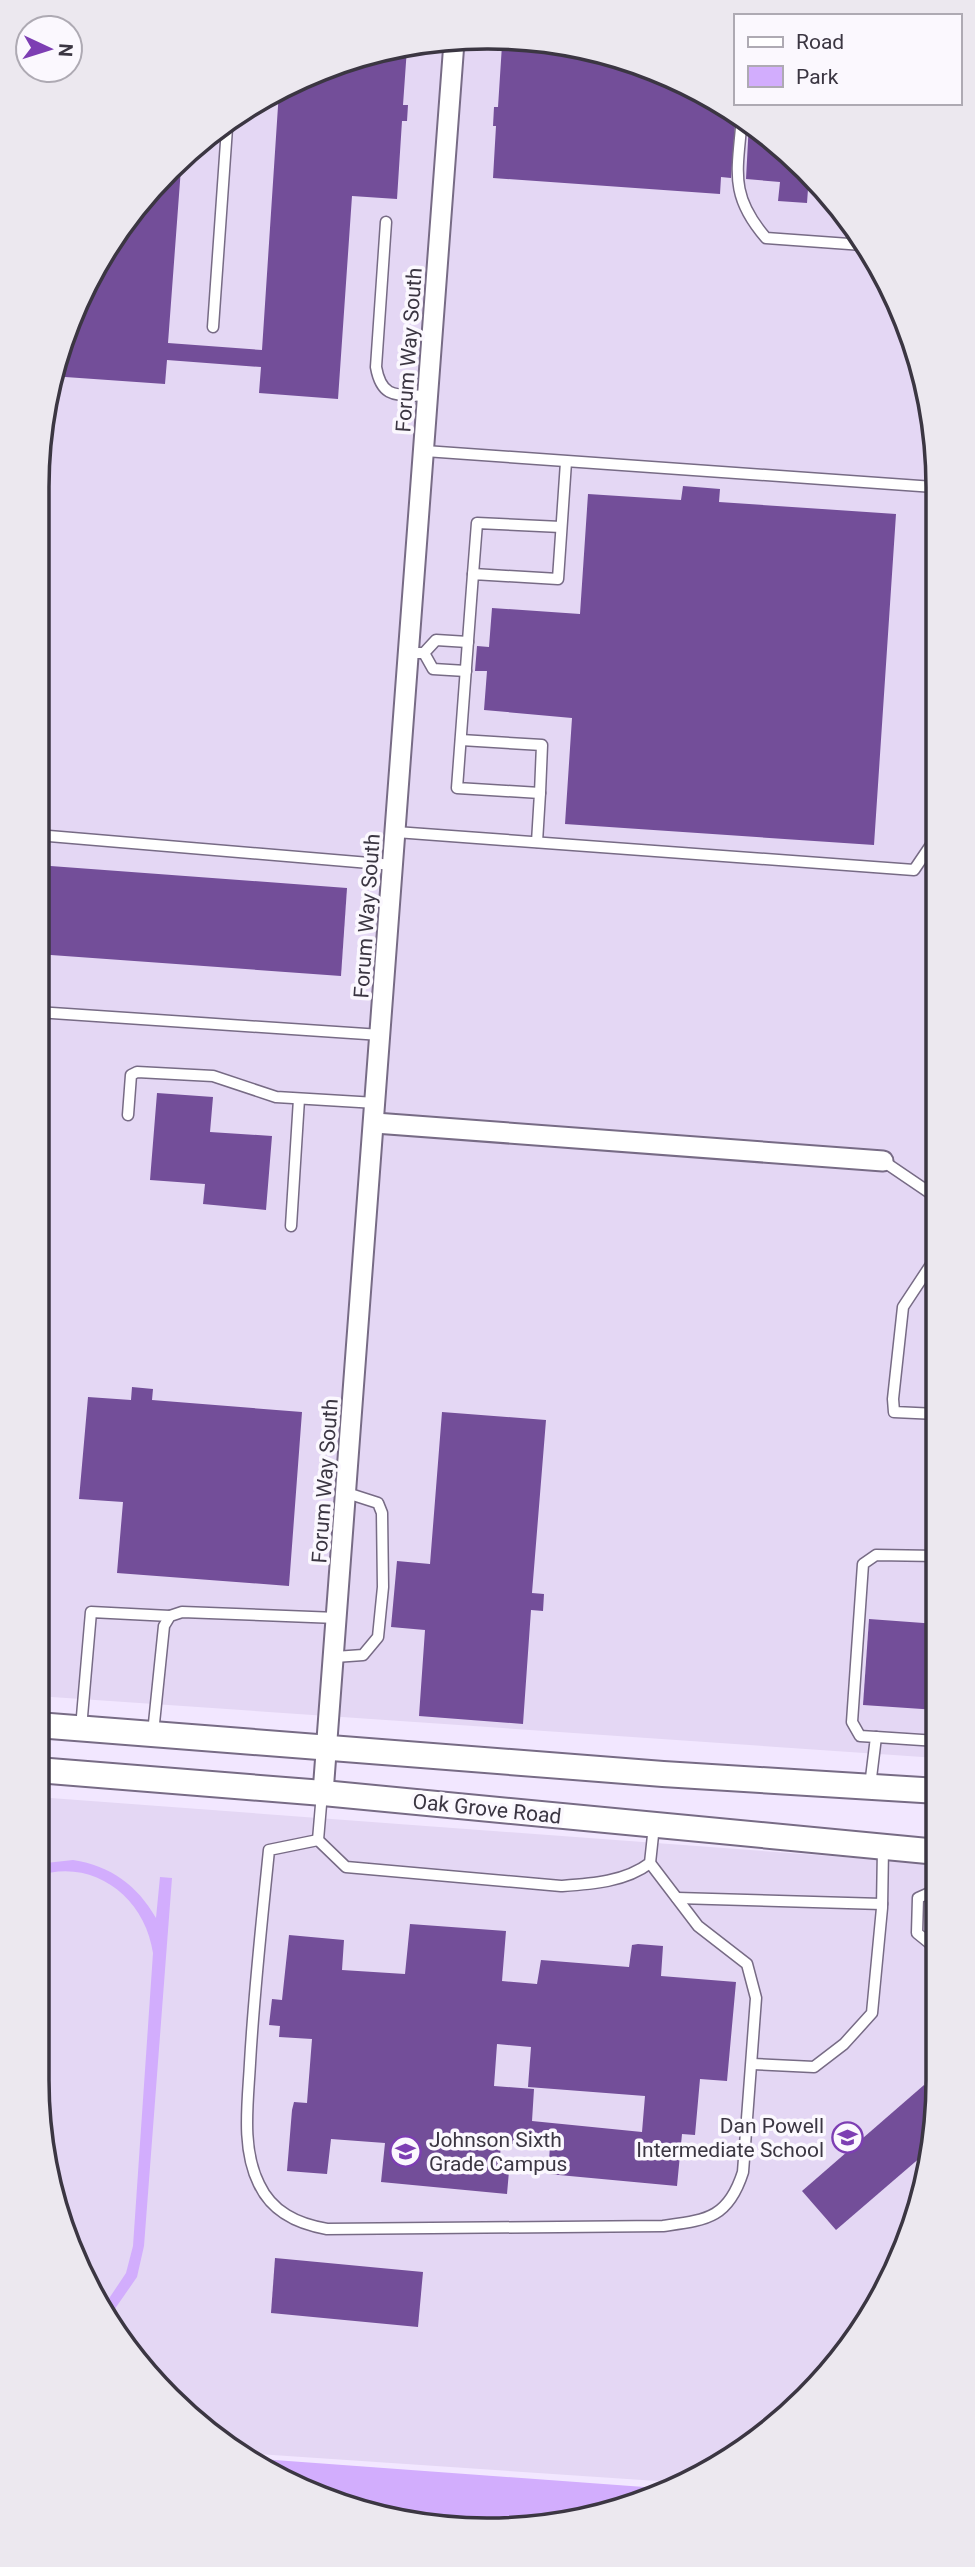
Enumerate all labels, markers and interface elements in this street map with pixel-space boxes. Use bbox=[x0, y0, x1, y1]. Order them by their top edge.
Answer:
north arrow bbox=[14, 14, 84, 84]
legend bbox=[734, 14, 961, 105]
text: Road bbox=[796, 30, 844, 54]
text: N bbox=[54, 43, 77, 58]
text: Park bbox=[796, 65, 839, 89]
street label: Forum Way South bbox=[391, 267, 427, 433]
street label: Forum Way South bbox=[349, 833, 385, 999]
street label: Forum Way South bbox=[307, 1398, 343, 1564]
street label: Oak Grove Road bbox=[411, 1789, 563, 1829]
place label: Dan Powell Intermediate School bbox=[636, 2114, 824, 2162]
school or university icon: Dan Powell Intermediate School bbox=[830, 2121, 864, 2155]
place label: Johnson Sixth Grade Campus bbox=[429, 2128, 567, 2176]
school or university icon: Johnson Sixth Grade Campus bbox=[389, 2135, 423, 2169]

